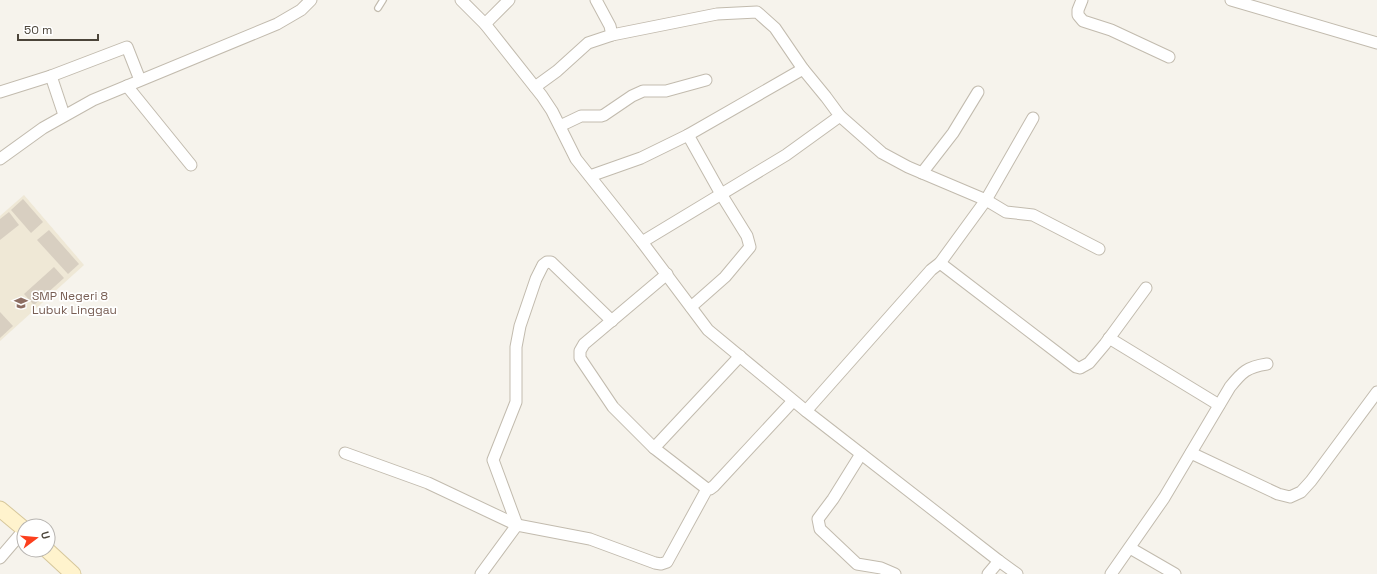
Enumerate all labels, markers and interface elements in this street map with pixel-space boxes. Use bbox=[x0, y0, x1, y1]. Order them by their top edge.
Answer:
scale bar bbox=[18, 16, 98, 42]
text: 50 m bbox=[24, 22, 52, 38]
place label: SMP Negeri 8 Lubuk Linggau bbox=[32, 288, 117, 318]
school or university icon: SMP Negeri 8 Lubuk Linggau bbox=[13, 295, 29, 311]
north arrow bbox=[16, 518, 56, 558]
text: U bbox=[38, 530, 53, 541]

